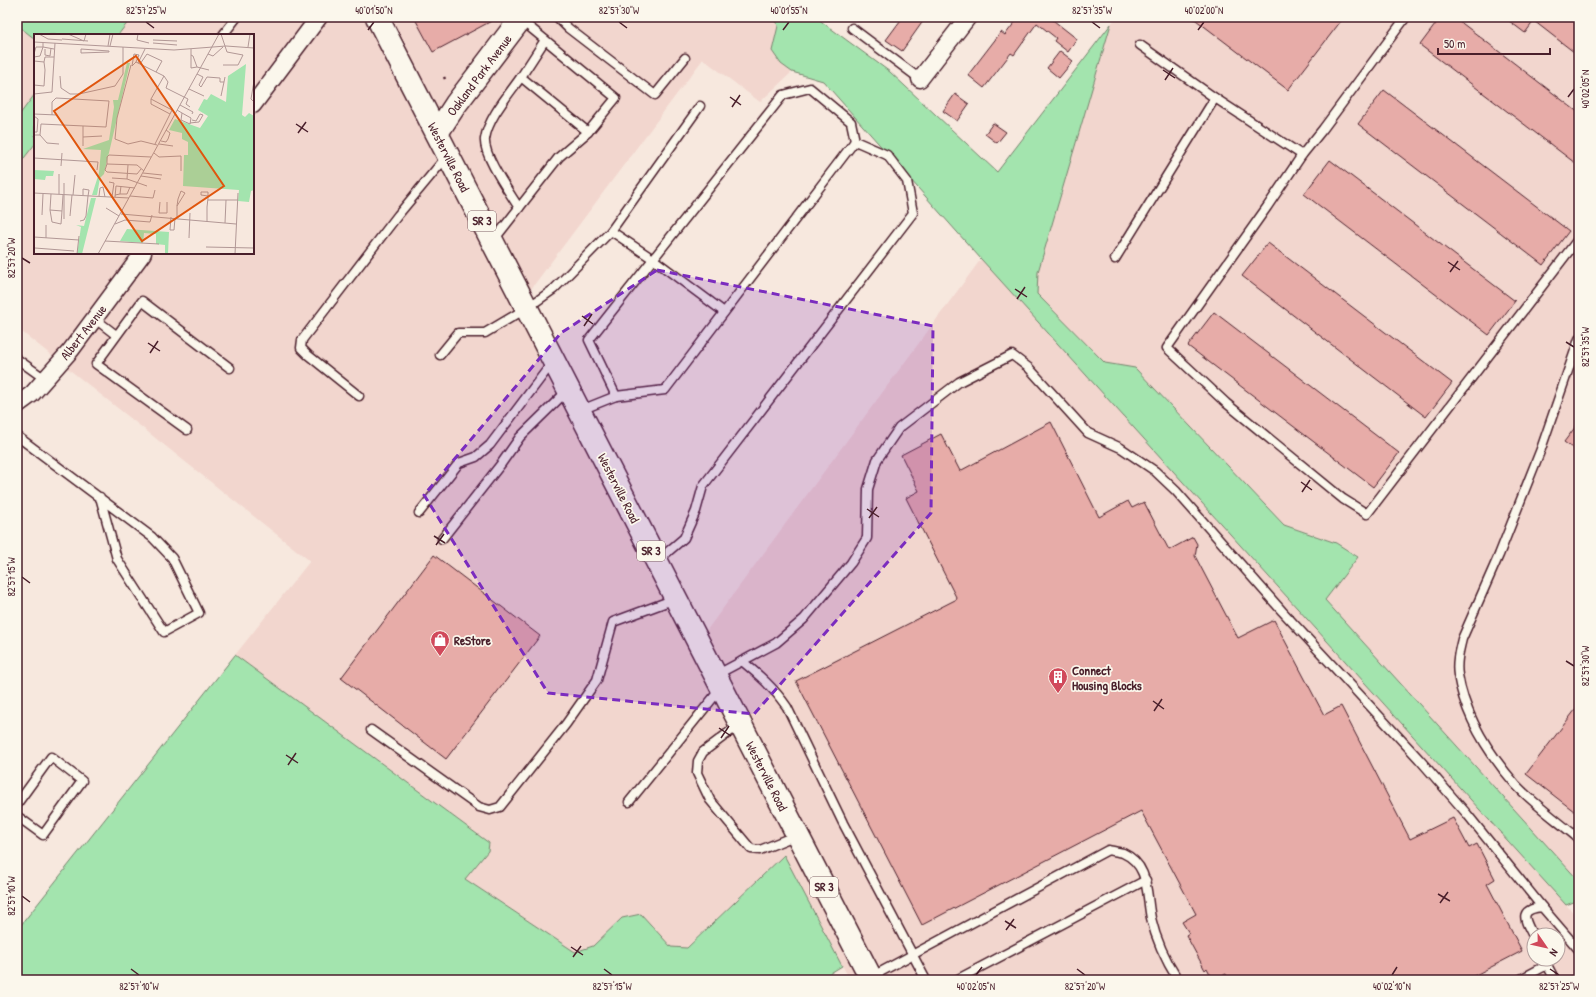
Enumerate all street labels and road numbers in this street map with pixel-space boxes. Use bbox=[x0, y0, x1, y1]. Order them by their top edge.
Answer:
street label: Oakland Park Avenue bbox=[442, 30, 516, 120]
street label: Westerville Road bbox=[424, 119, 474, 195]
road number: SR 3 bbox=[468, 211, 496, 231]
street label: Albert Avenue bbox=[56, 301, 110, 363]
street label: Westerville Road bbox=[594, 450, 644, 526]
road number: SR 3 bbox=[637, 541, 665, 561]
street label: Westerville Road bbox=[742, 738, 792, 814]
road number: SR 3 bbox=[810, 877, 838, 897]

